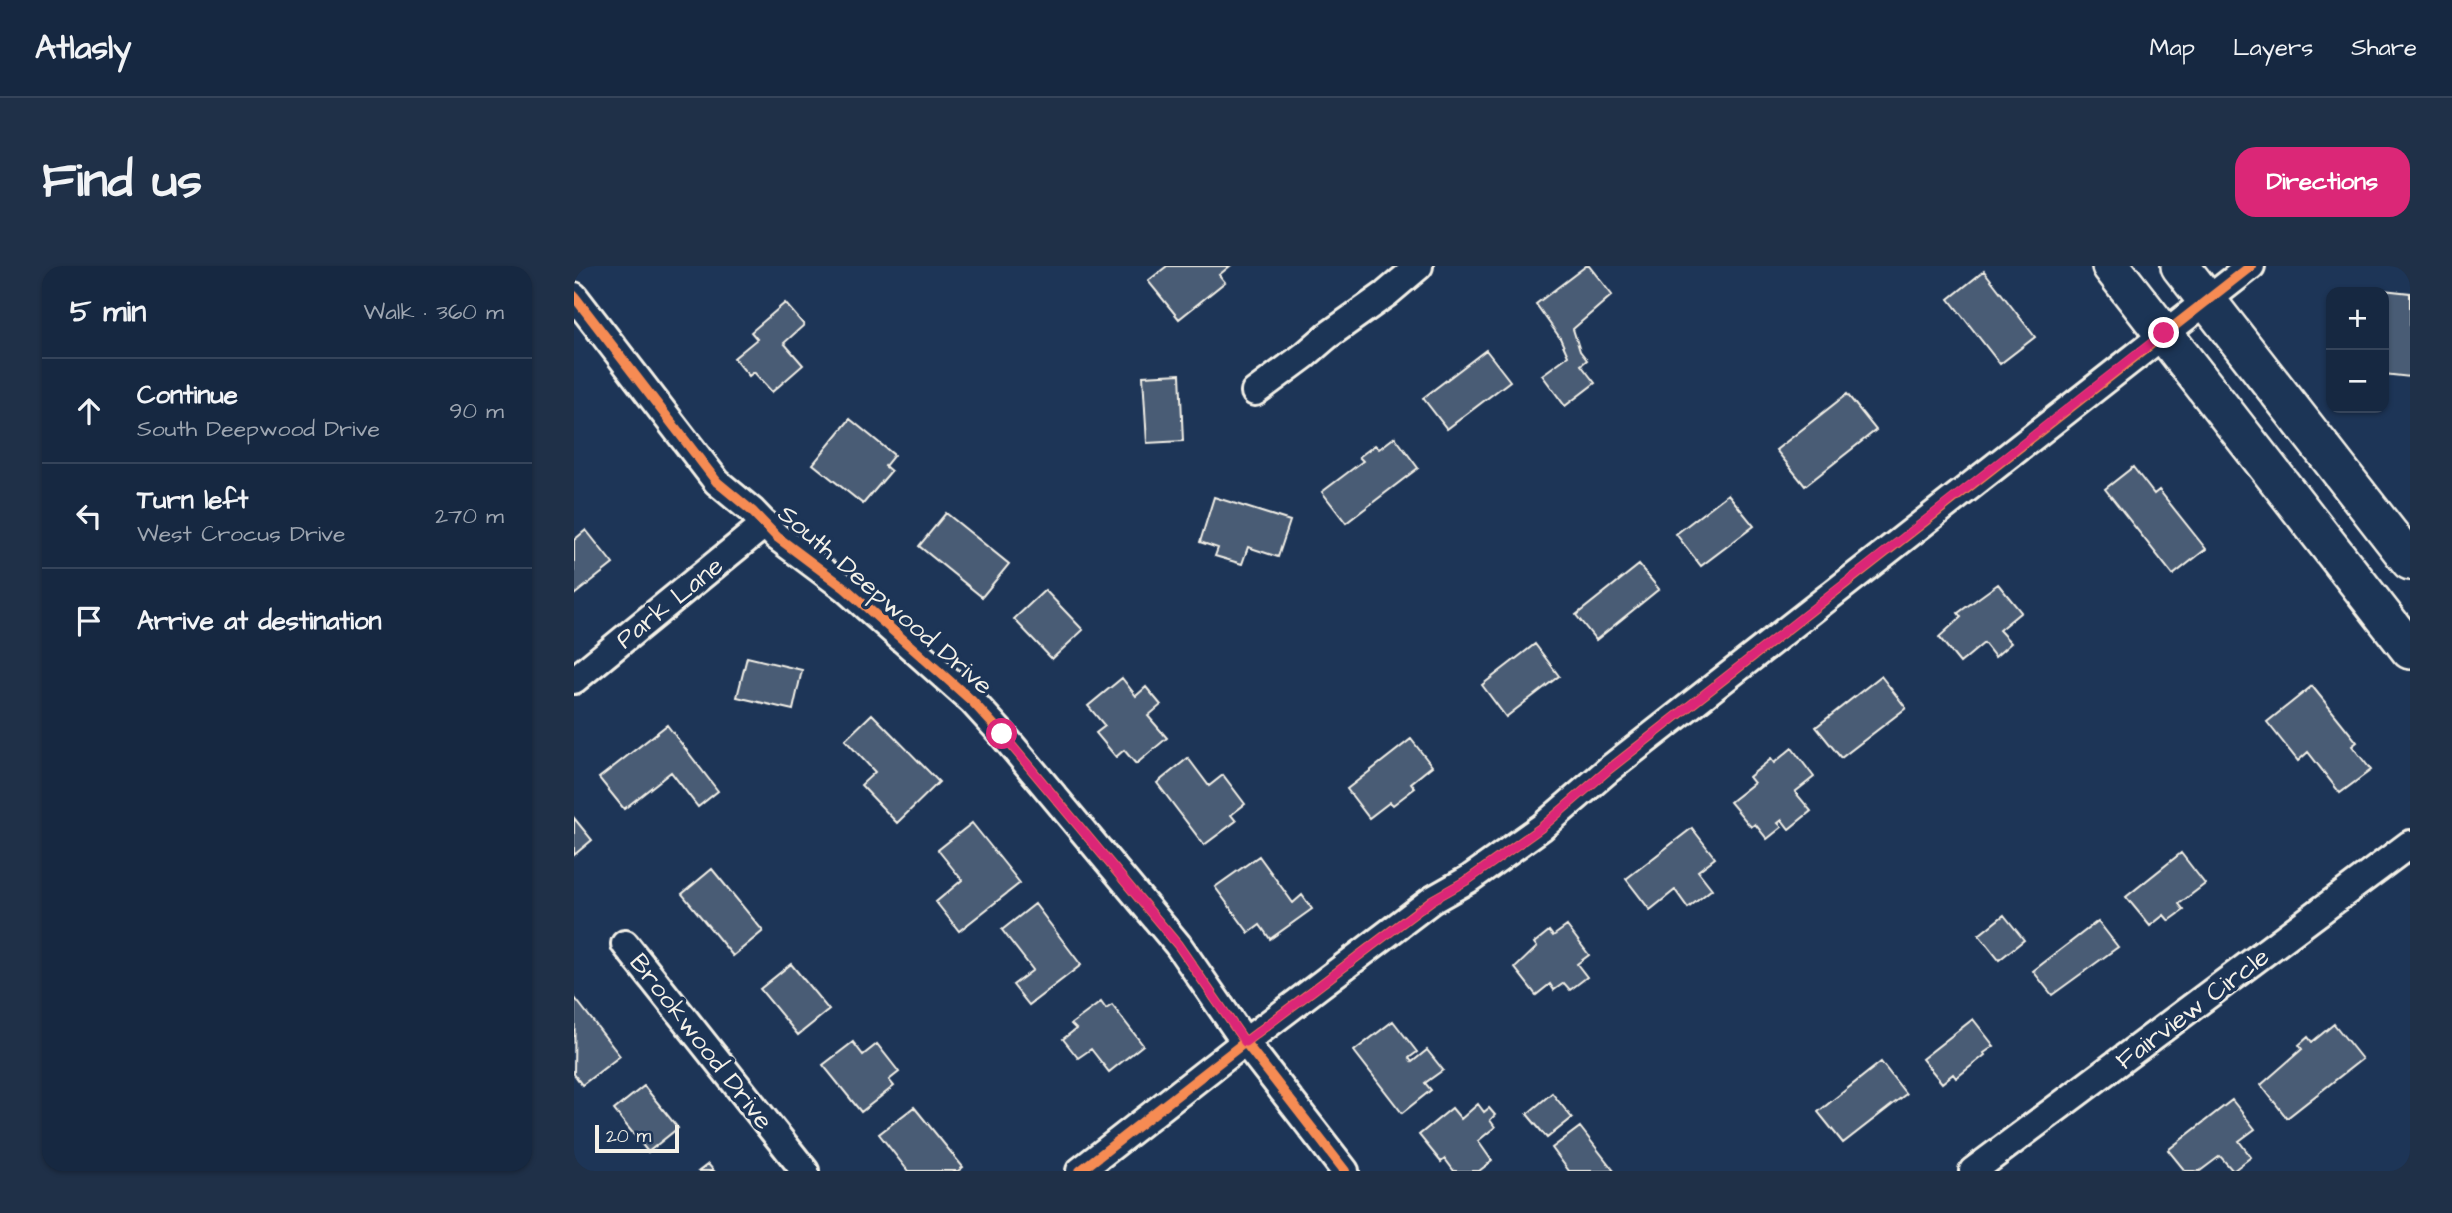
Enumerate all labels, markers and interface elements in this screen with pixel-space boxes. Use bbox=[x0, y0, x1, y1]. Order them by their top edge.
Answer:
text: Atlasly bbox=[35, 25, 131, 71]
text: Map bbox=[2150, 31, 2195, 65]
text: Layers bbox=[2233, 31, 2313, 65]
text: Share bbox=[2351, 31, 2417, 65]
button: Directions bbox=[2235, 147, 2410, 217]
text: Find us bbox=[42, 148, 202, 216]
map controls bbox=[2326, 287, 2389, 413]
button: + bbox=[2326, 287, 2389, 350]
text: 5 min bbox=[70, 291, 146, 333]
text: Walk · 360 m bbox=[364, 296, 504, 328]
route end bbox=[2148, 317, 2179, 348]
button: − bbox=[2326, 350, 2389, 413]
text: Continue bbox=[137, 377, 238, 413]
icon: ahead bbox=[70, 392, 108, 430]
text: 90 m bbox=[449, 395, 504, 427]
text: South Deepwood Drive bbox=[137, 413, 380, 445]
text: Turn left bbox=[137, 482, 248, 518]
street label: South Deepwood Drive bbox=[770, 496, 1001, 703]
icon: left bbox=[70, 497, 108, 535]
text: 270 m bbox=[435, 500, 504, 532]
text: West Crocus Drive bbox=[137, 518, 345, 550]
street label: Park Lane bbox=[608, 548, 731, 657]
icon: arrive bbox=[70, 602, 108, 640]
text: Arrive at destination bbox=[137, 603, 382, 639]
route start bbox=[986, 718, 1017, 749]
street label: Fairview Circle bbox=[2108, 939, 2277, 1078]
street label: Brookwood Drive bbox=[621, 946, 782, 1137]
scale bar bbox=[595, 1122, 679, 1154]
text: 20 m bbox=[606, 1123, 651, 1150]

